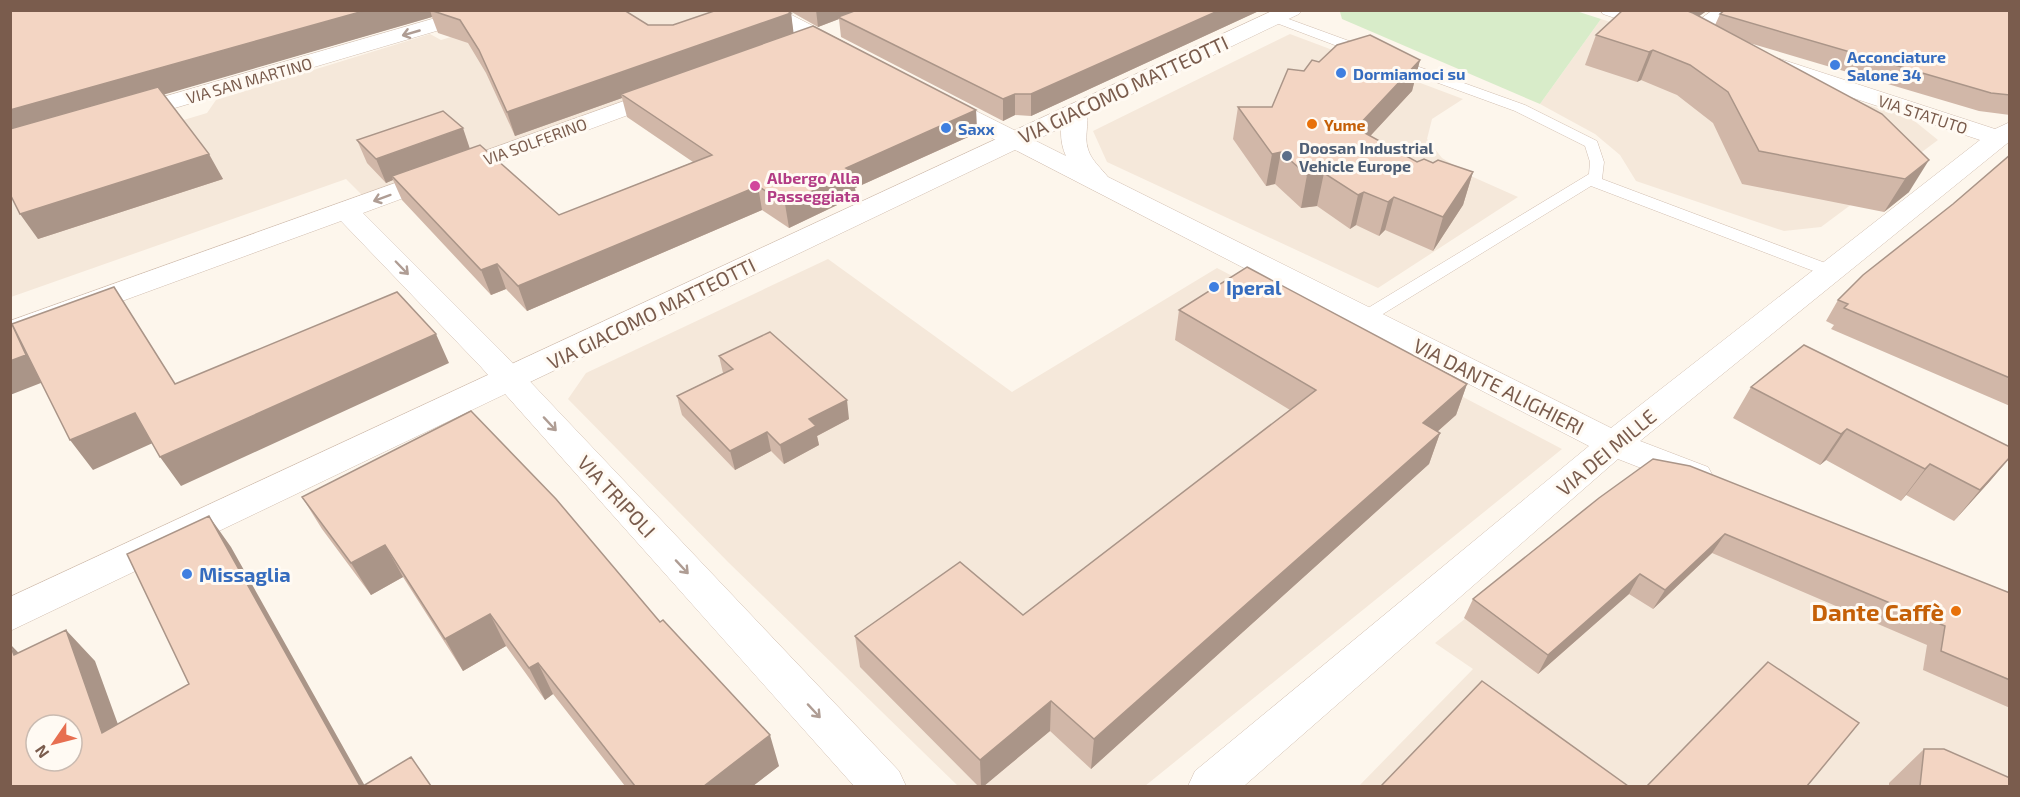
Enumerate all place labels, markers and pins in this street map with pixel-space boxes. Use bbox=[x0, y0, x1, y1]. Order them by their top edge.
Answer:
place label: Acconciature Salone 34 bbox=[1847, 47, 1946, 84]
marker: Acconciature Salone 34 bbox=[1828, 58, 1842, 72]
place label: Dormiamoci su bbox=[1353, 64, 1465, 83]
marker: Dormiamoci su bbox=[1334, 66, 1348, 80]
place label: Yume bbox=[1324, 115, 1366, 134]
marker: Yume bbox=[1305, 117, 1319, 131]
place label: Saxx bbox=[958, 119, 995, 138]
marker: Saxx bbox=[939, 121, 953, 135]
place label: Doosan Industrial Vehicle Europe bbox=[1299, 138, 1434, 175]
marker: Doosan Industrial Vehicle Europe bbox=[1280, 149, 1294, 163]
place label: Albergo Alla Passeggiata bbox=[767, 168, 860, 205]
marker: Albergo Alla Passeggiata bbox=[748, 179, 762, 193]
place label: Iperal bbox=[1226, 275, 1282, 299]
marker: Iperal bbox=[1207, 280, 1221, 294]
place label: Missaglia bbox=[199, 562, 291, 586]
marker: Missaglia bbox=[180, 567, 194, 581]
place label: Dante Caffè bbox=[1812, 597, 1944, 626]
marker: Dante Caffè bbox=[1949, 604, 1963, 618]

